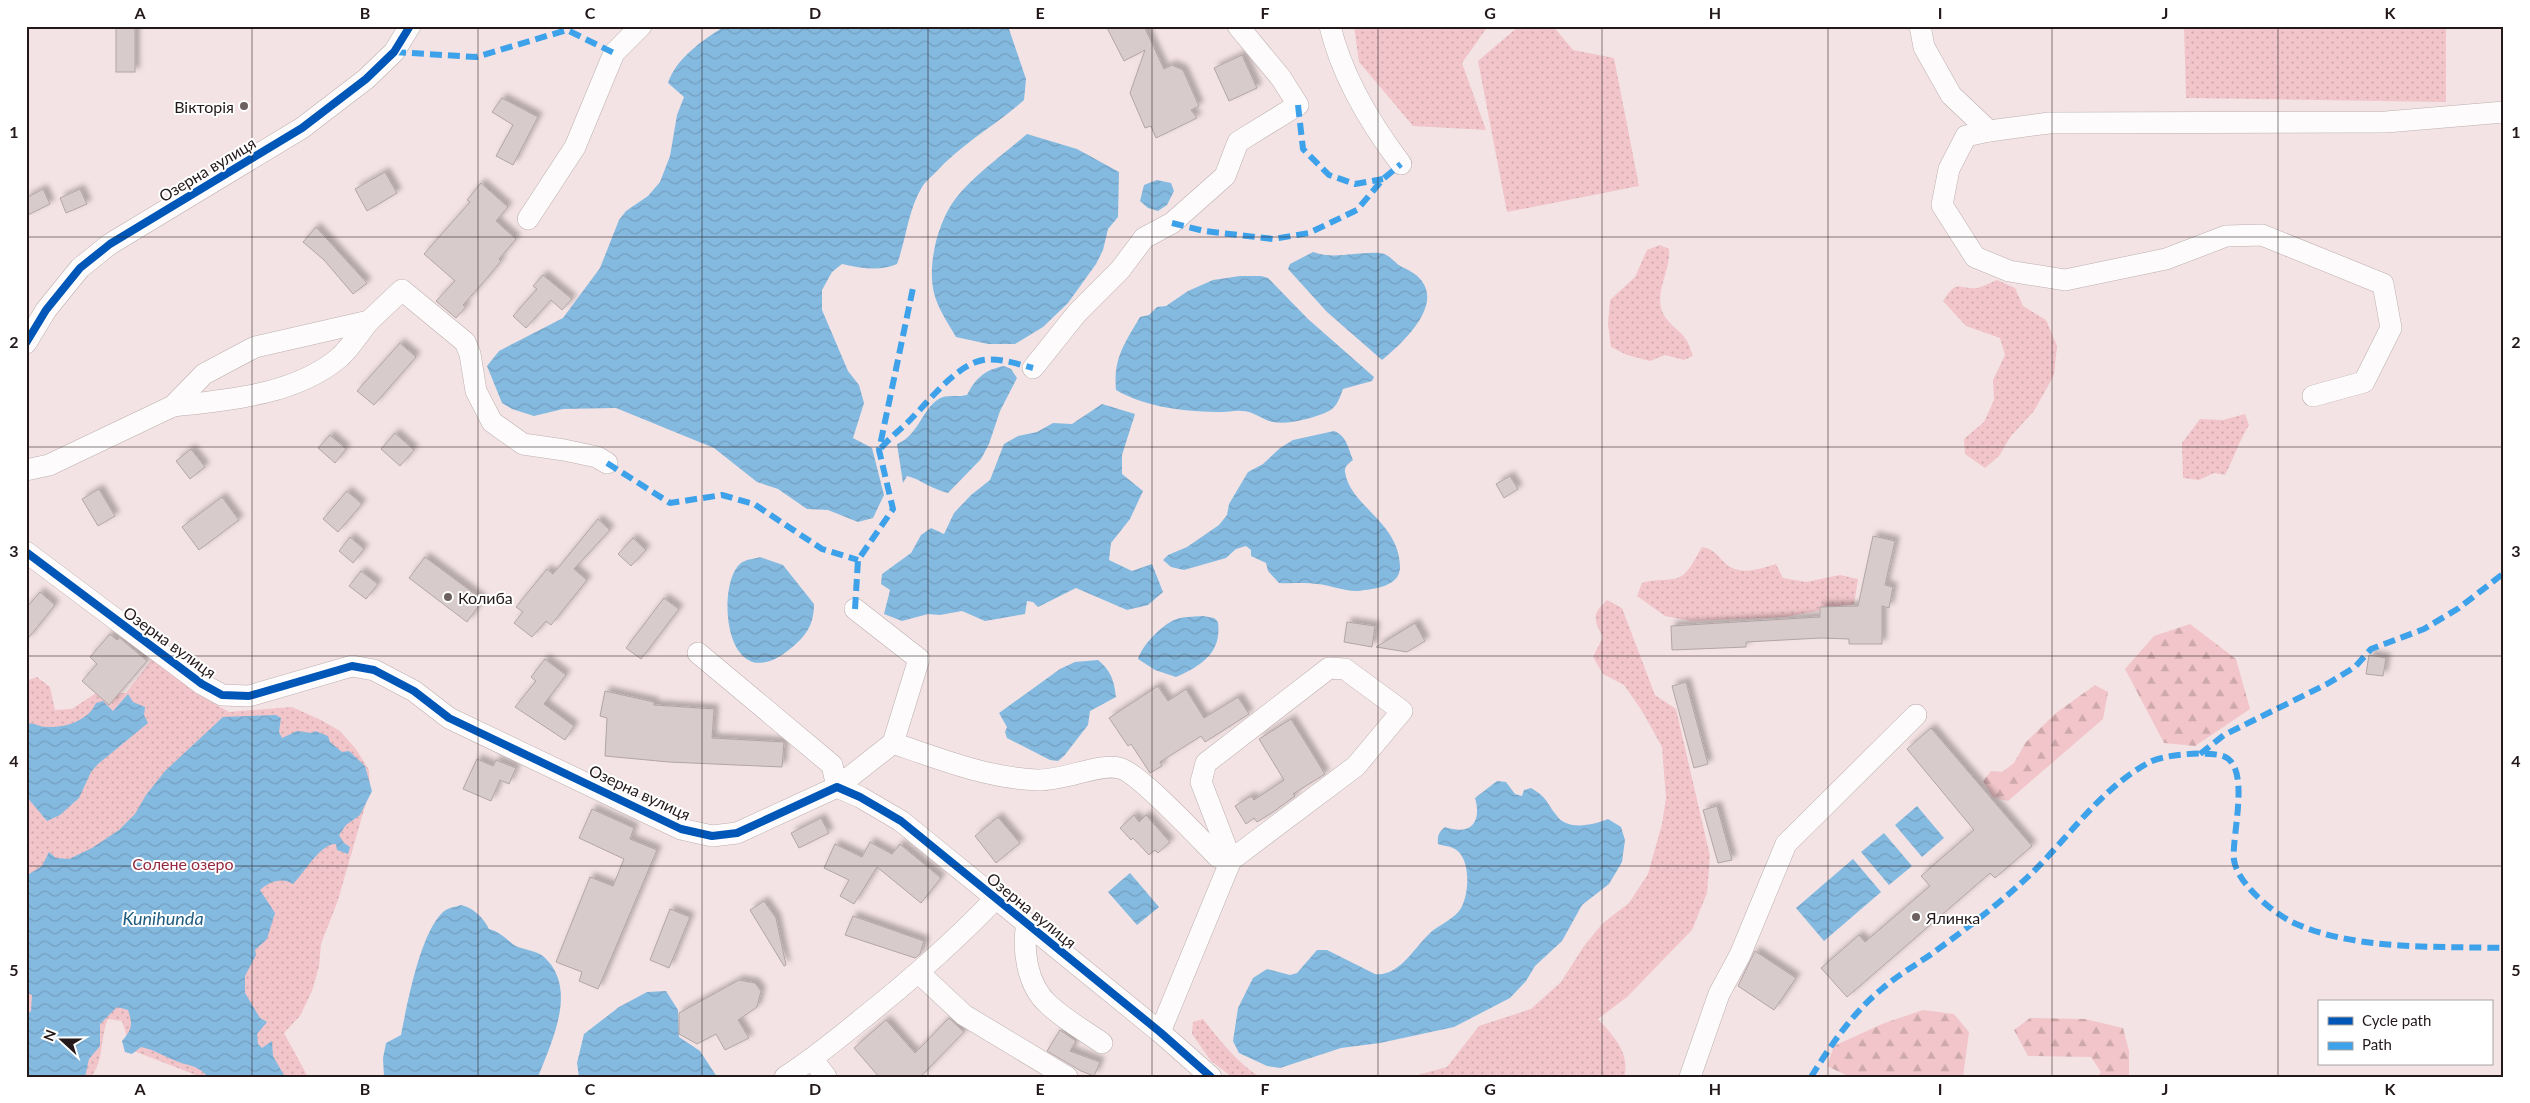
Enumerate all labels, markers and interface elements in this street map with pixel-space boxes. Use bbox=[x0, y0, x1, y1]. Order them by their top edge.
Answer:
text: A bbox=[133, 3, 146, 22]
text: B bbox=[360, 3, 370, 22]
text: C bbox=[585, 3, 596, 22]
text: D bbox=[809, 3, 821, 22]
text: E bbox=[1035, 3, 1045, 22]
text: F bbox=[1260, 3, 1270, 22]
text: G bbox=[1484, 3, 1496, 22]
text: H bbox=[1709, 3, 1721, 22]
text: I bbox=[1938, 3, 1942, 22]
text: J bbox=[2162, 3, 2168, 22]
text: K bbox=[2385, 3, 2397, 22]
place label: Вікторія bbox=[174, 97, 234, 116]
marker: Вікторія bbox=[238, 100, 250, 112]
text: 1 bbox=[9, 122, 19, 141]
text: 1 bbox=[2511, 122, 2521, 141]
street label: Озерна вулиця bbox=[155, 133, 259, 205]
text: 2 bbox=[9, 332, 19, 351]
text: 2 bbox=[2511, 332, 2521, 351]
text: 3 bbox=[9, 541, 19, 560]
text: 3 bbox=[2511, 541, 2521, 560]
place label: Колиба bbox=[458, 588, 513, 607]
marker: Колиба bbox=[442, 591, 454, 603]
street label: Озерна вулиця bbox=[120, 602, 220, 682]
text: 4 bbox=[9, 751, 19, 770]
text: 4 bbox=[2511, 751, 2521, 770]
street label: Озерна вулиця bbox=[586, 760, 694, 824]
park label: Солене озеро bbox=[132, 854, 234, 873]
street label: Озерна вулиця bbox=[983, 868, 1081, 952]
water label: Kunihunda bbox=[122, 907, 204, 929]
place label: Ялинка bbox=[1925, 908, 1980, 927]
marker: Ялинка bbox=[1910, 911, 1922, 923]
text: 5 bbox=[9, 960, 19, 979]
text: 5 bbox=[2511, 960, 2521, 979]
legend bbox=[2318, 1000, 2492, 1066]
text: Cycle path bbox=[2362, 1011, 2431, 1029]
north arrow bbox=[38, 1016, 88, 1066]
text: N bbox=[40, 1027, 59, 1043]
text: Path bbox=[2362, 1035, 2392, 1053]
text: A bbox=[133, 1079, 146, 1098]
text: B bbox=[360, 1079, 370, 1098]
text: C bbox=[585, 1079, 596, 1098]
text: D bbox=[809, 1079, 821, 1098]
text: E bbox=[1035, 1079, 1045, 1098]
text: F bbox=[1260, 1079, 1270, 1098]
text: G bbox=[1484, 1079, 1496, 1098]
text: H bbox=[1709, 1079, 1721, 1098]
text: I bbox=[1938, 1079, 1942, 1098]
text: J bbox=[2162, 1079, 2168, 1098]
text: K bbox=[2385, 1079, 2397, 1098]

